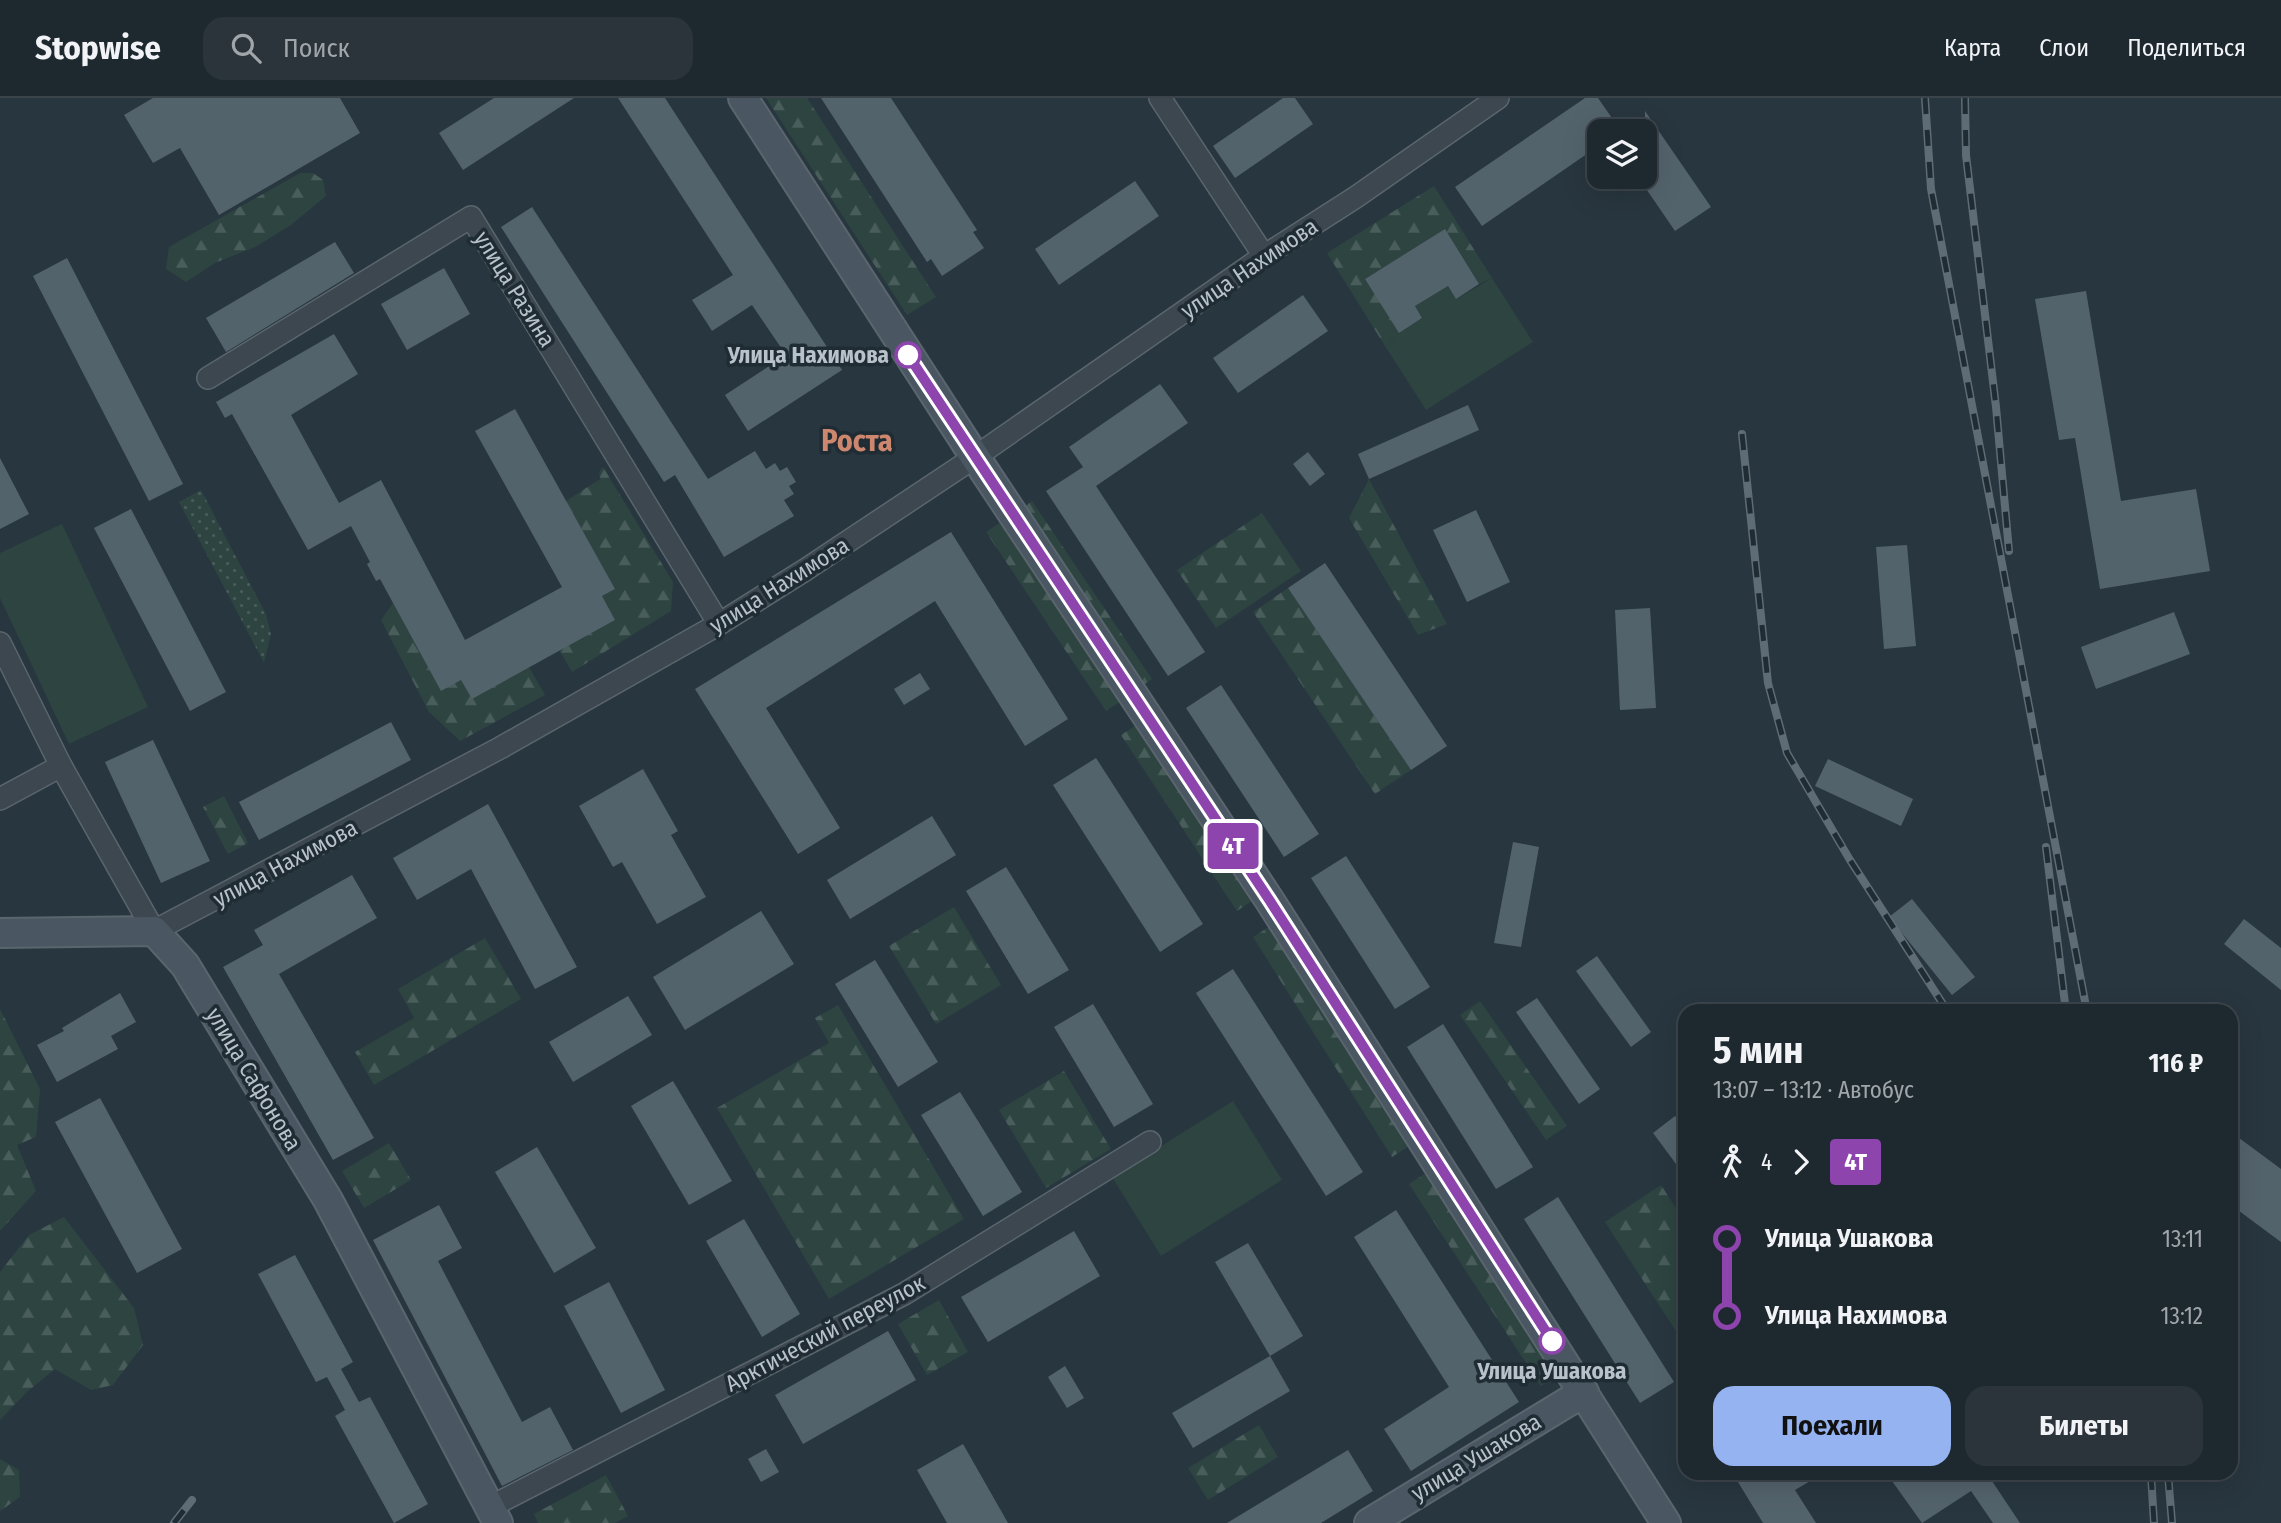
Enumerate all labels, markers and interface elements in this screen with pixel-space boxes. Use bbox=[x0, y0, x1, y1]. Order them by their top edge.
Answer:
search box bbox=[203, 17, 693, 80]
text: Stopwise bbox=[35, 28, 161, 68]
icon: search bbox=[227, 29, 265, 67]
text: Поиск bbox=[283, 33, 350, 64]
text: Карта bbox=[1944, 34, 2001, 62]
text: Слои bbox=[2039, 34, 2089, 62]
text: Поделиться bbox=[2127, 34, 2246, 62]
map controls bbox=[1587, 119, 1657, 189]
button: layers bbox=[1587, 119, 1657, 189]
street label: улица Нахимова bbox=[1175, 212, 1323, 324]
street label: улица Разина bbox=[468, 226, 562, 352]
place label: Улица Нахимова bbox=[727, 341, 889, 369]
marker: Улица Нахимова bbox=[895, 342, 921, 368]
district label: Роста bbox=[821, 423, 893, 459]
street label: улица Нахимова bbox=[704, 531, 854, 639]
street label: улица Нахимова bbox=[208, 813, 362, 913]
line badge: 4Т bbox=[1202, 823, 1264, 869]
text: 4Т bbox=[1222, 832, 1244, 860]
street label: улица Сафонова bbox=[200, 1002, 308, 1156]
text: 5 мин bbox=[1713, 1027, 1803, 1073]
text: 116 ₽ bbox=[2148, 1048, 2203, 1079]
text: 13:07 – 13:12 · Автобус bbox=[1713, 1076, 1914, 1104]
icon: walk bbox=[1713, 1143, 1751, 1181]
icon: forward bbox=[1782, 1143, 1820, 1181]
text: 4 bbox=[1761, 1148, 1772, 1176]
text: 4Т bbox=[1844, 1148, 1867, 1176]
text: Улица Ушакова bbox=[1765, 1223, 1934, 1254]
text: 13:11 bbox=[2162, 1225, 2203, 1253]
street label: Арктический переулок bbox=[720, 1268, 930, 1397]
text: Улица Нахимова bbox=[1765, 1300, 1947, 1331]
text: 13:12 bbox=[2161, 1302, 2203, 1330]
marker: Улица Ушакова bbox=[1539, 1328, 1565, 1354]
place label: Улица Ушакова bbox=[1476, 1357, 1627, 1385]
button: Поехали bbox=[1713, 1386, 1951, 1466]
button: Билеты bbox=[1965, 1386, 2203, 1466]
street label: улица Ушакова bbox=[1406, 1407, 1546, 1507]

